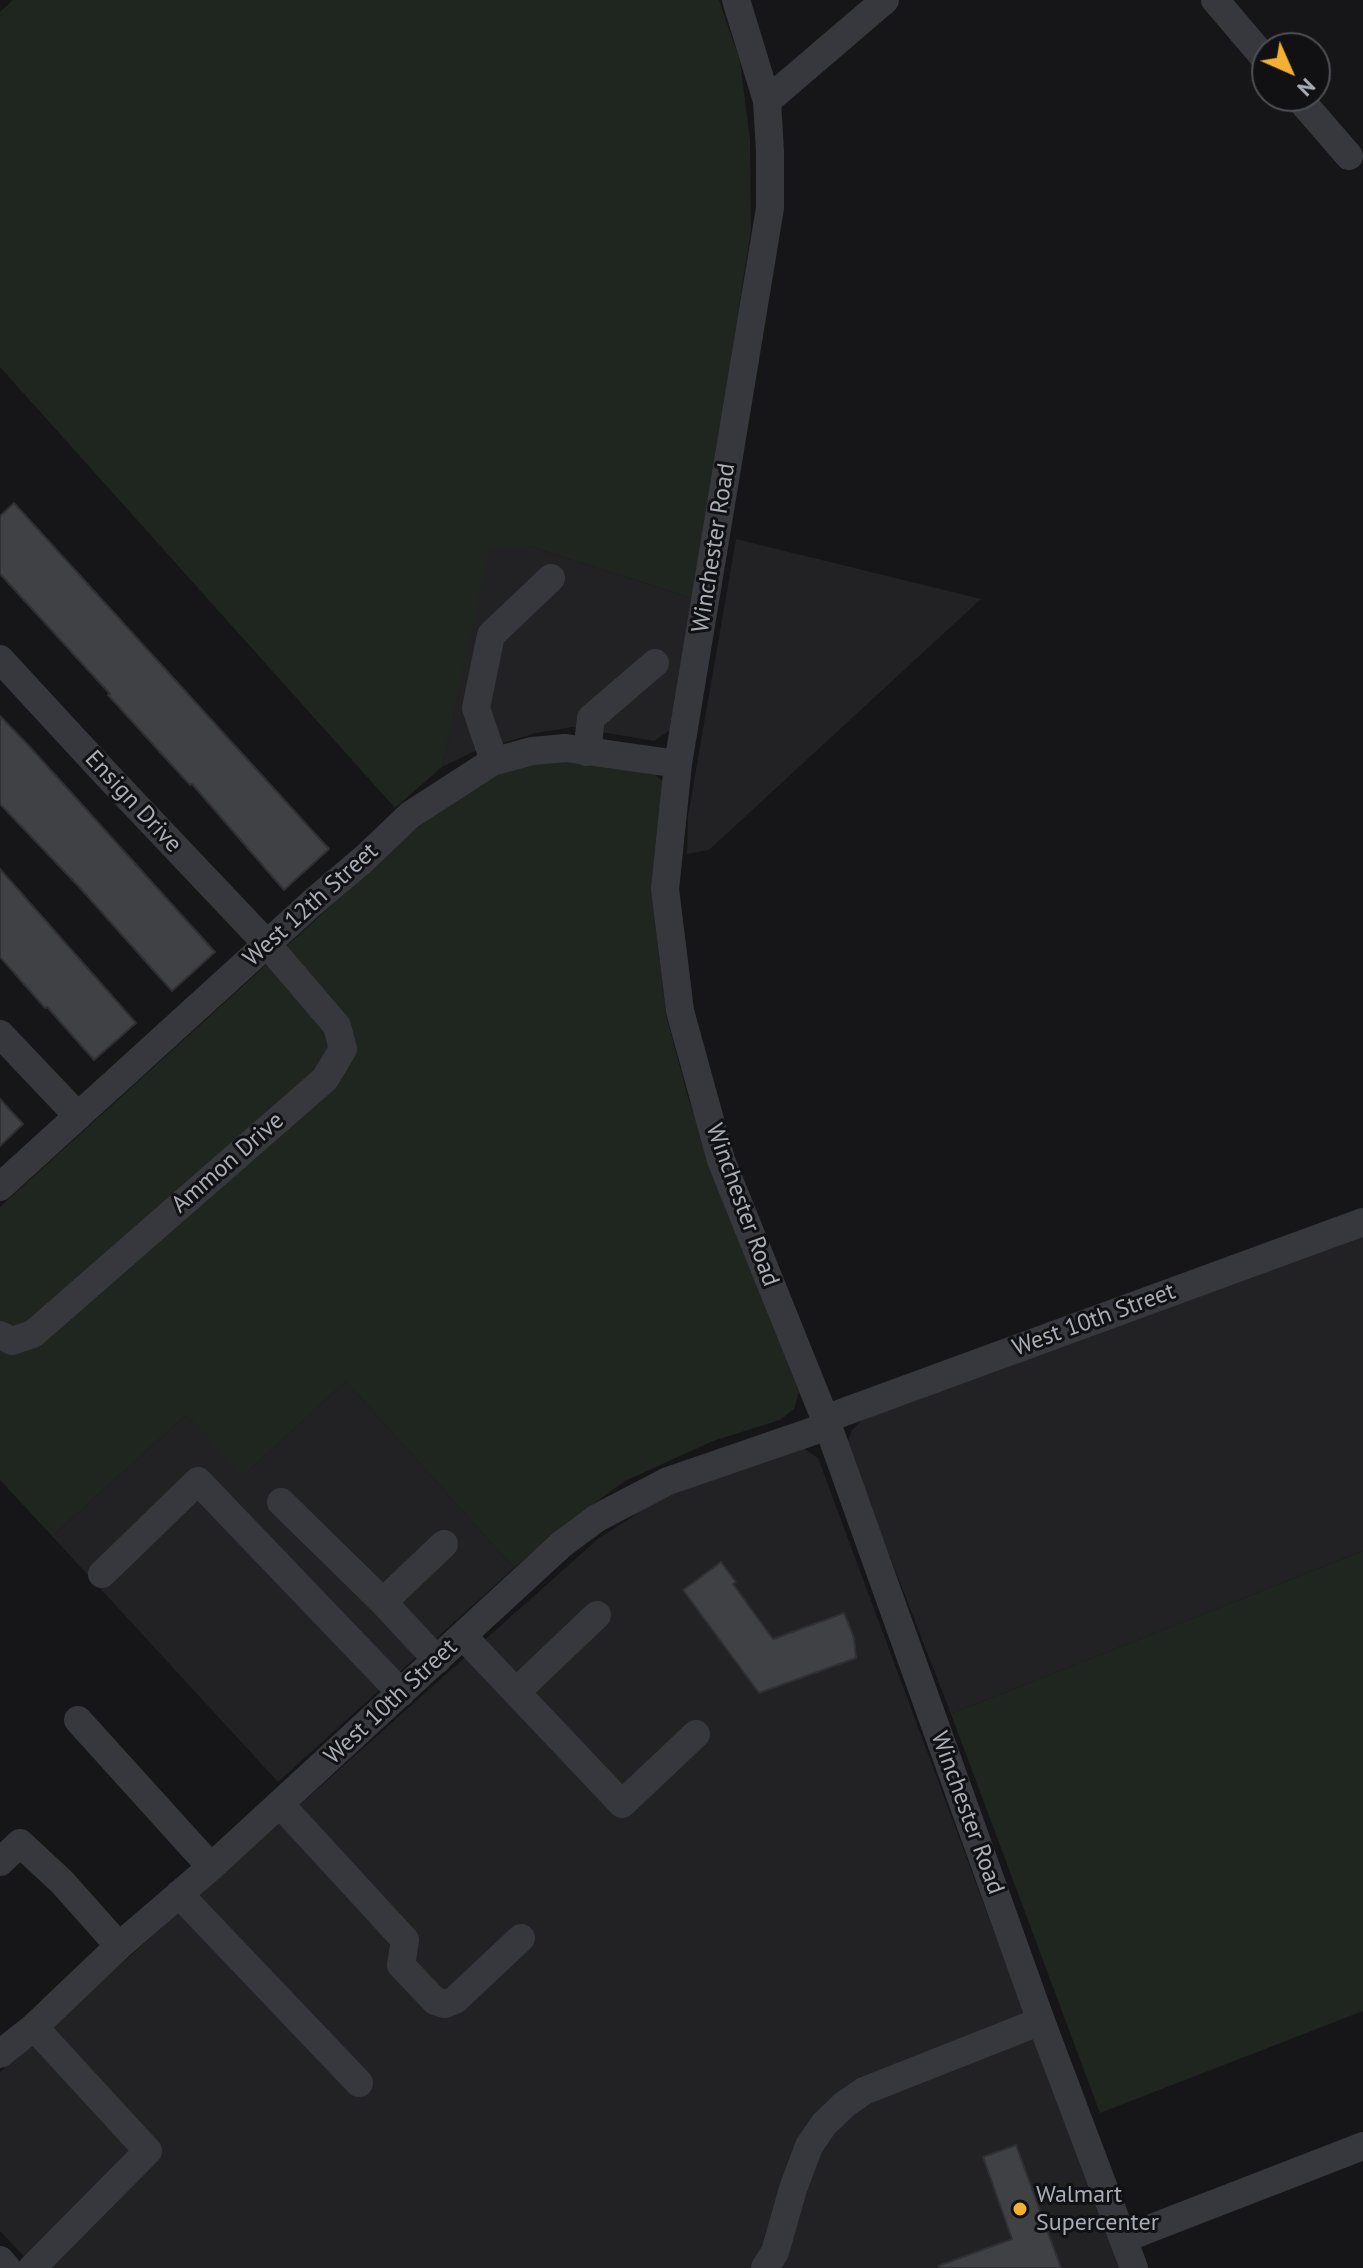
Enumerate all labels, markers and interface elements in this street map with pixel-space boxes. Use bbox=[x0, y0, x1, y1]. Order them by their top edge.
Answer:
north arrow bbox=[1251, 32, 1331, 112]
text: N bbox=[1292, 73, 1322, 103]
street label: Winchester Road bbox=[686, 461, 742, 635]
street label: Ensign Drive bbox=[79, 745, 187, 859]
street label: West 12th Street bbox=[238, 837, 384, 973]
street label: Ammon Drive bbox=[166, 1106, 290, 1220]
street label: Winchester Road bbox=[699, 1120, 785, 1290]
street label: West 10th Street bbox=[1009, 1277, 1179, 1363]
street label: West 10th Street bbox=[319, 1633, 463, 1771]
street label: Winchester Road bbox=[924, 1728, 1010, 1898]
place label: Walmart Supercenter bbox=[1036, 2181, 1159, 2237]
marker: Walmart Supercenter bbox=[1011, 2200, 1029, 2218]

